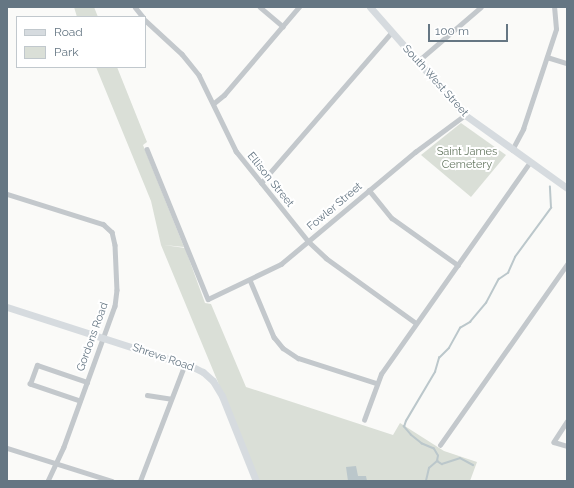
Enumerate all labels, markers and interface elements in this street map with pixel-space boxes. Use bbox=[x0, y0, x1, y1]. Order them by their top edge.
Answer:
legend bbox=[16, 16, 146, 68]
scale bar bbox=[430, 16, 510, 42]
text: 100 m bbox=[435, 24, 469, 38]
text: Road bbox=[54, 25, 83, 39]
street label: South West Street bbox=[399, 42, 471, 120]
text: Park bbox=[54, 45, 79, 59]
park label: Saint James Cemetery bbox=[437, 146, 497, 172]
street label: Ellison Street bbox=[244, 150, 296, 210]
street label: Fowler Street bbox=[305, 180, 365, 234]
street label: Gordons Road bbox=[74, 301, 112, 373]
street label: Shreve Road bbox=[130, 341, 196, 375]

